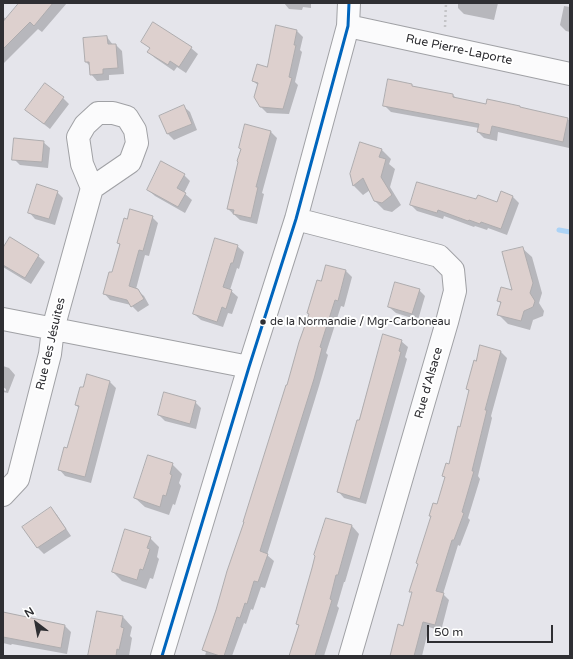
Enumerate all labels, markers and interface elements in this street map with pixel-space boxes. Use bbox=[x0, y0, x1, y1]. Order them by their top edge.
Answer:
street label: Rue Pierre-Laporte bbox=[404, 32, 514, 68]
street label: Rue des Jésuites bbox=[33, 296, 69, 392]
place label: de la Normandie / Mgr-Carboneau bbox=[270, 315, 450, 329]
marker: de la Normandie / Mgr-Carboneau bbox=[258, 317, 268, 327]
street label: Rue d'Alsace bbox=[412, 346, 446, 420]
north arrow bbox=[16, 603, 56, 643]
text: N bbox=[22, 605, 37, 620]
scale bar bbox=[429, 617, 555, 643]
text: 50 m bbox=[434, 625, 463, 639]

